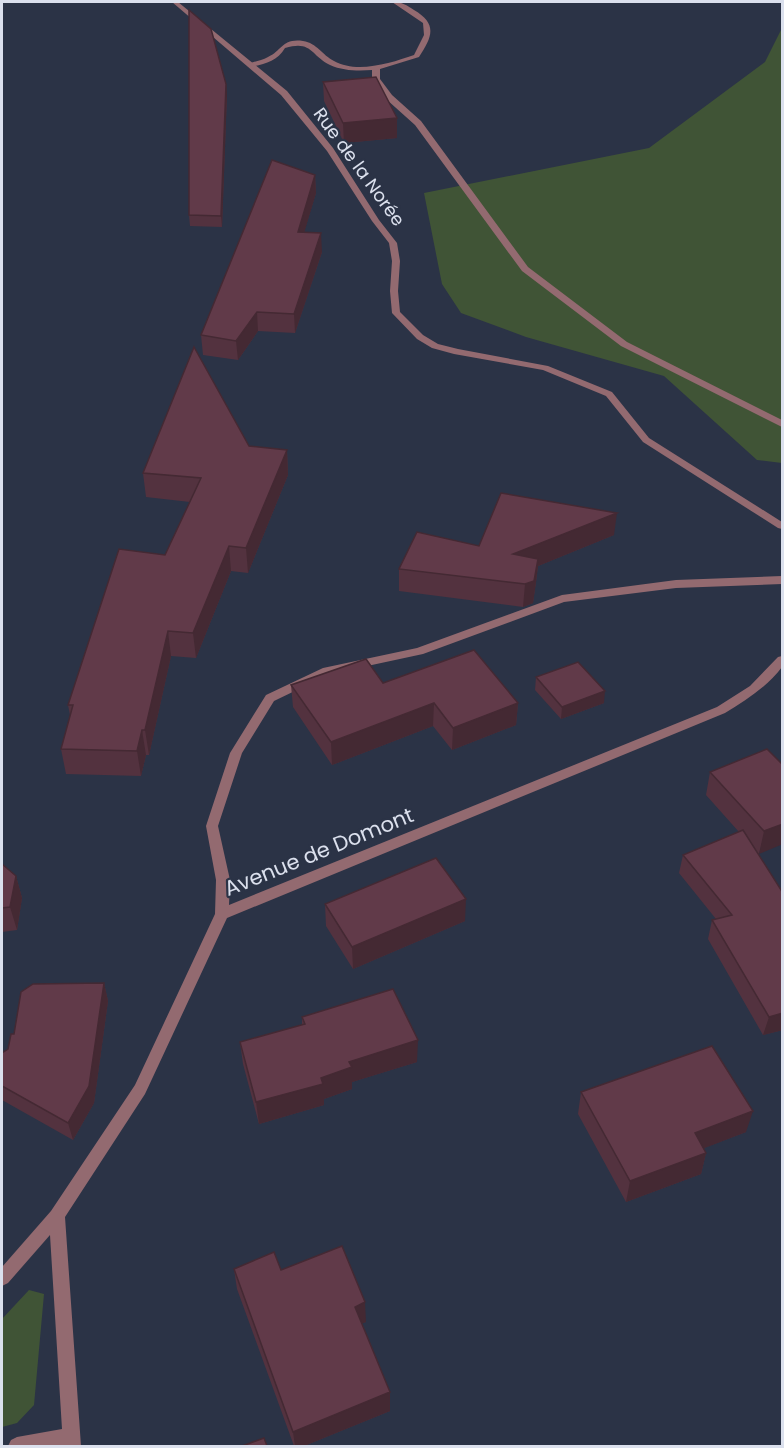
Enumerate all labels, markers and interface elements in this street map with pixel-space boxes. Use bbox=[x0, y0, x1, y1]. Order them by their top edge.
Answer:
street label: Rue de la Norée bbox=[308, 102, 411, 231]
street label: Avenue de Domont bbox=[220, 800, 418, 903]

